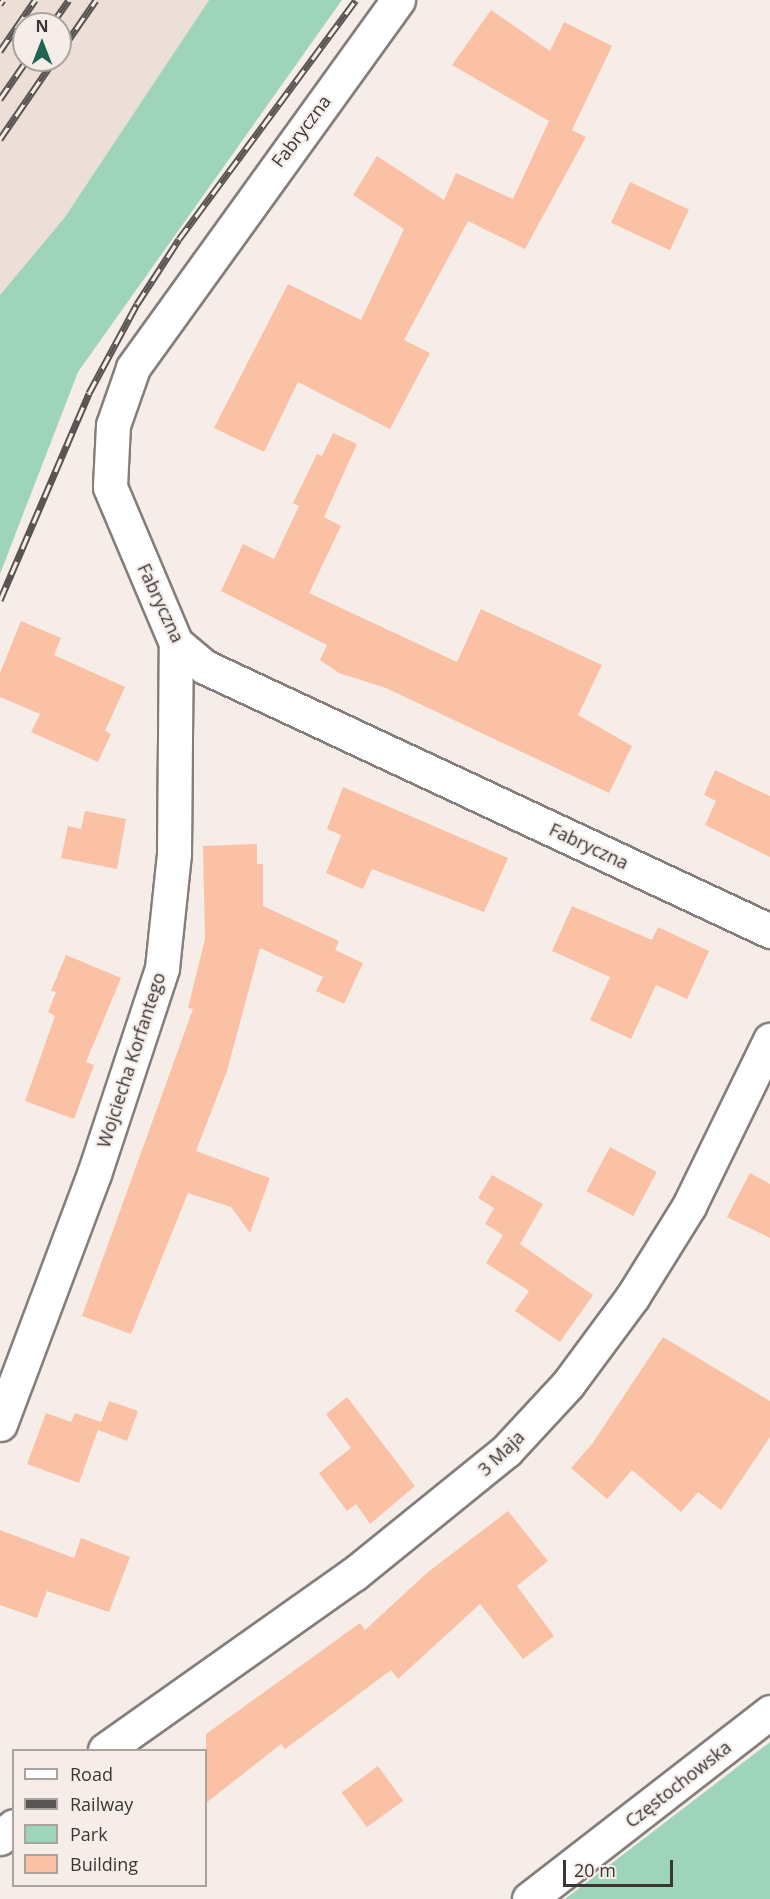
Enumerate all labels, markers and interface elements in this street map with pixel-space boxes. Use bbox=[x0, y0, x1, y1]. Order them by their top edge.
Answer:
north arrow bbox=[12, 12, 72, 72]
text: N bbox=[35, 15, 49, 37]
street label: Fabryczna bbox=[267, 91, 335, 171]
street label: Fabryczna bbox=[133, 560, 189, 646]
street label: Fabryczna bbox=[546, 818, 632, 874]
street label: Wojciecha Korfantego bbox=[92, 970, 170, 1150]
street label: 3 Maja bbox=[473, 1426, 529, 1480]
street label: Częstochowska bbox=[621, 1736, 735, 1832]
legend bbox=[12, 1749, 207, 1887]
text: Road bbox=[70, 1762, 113, 1786]
text: Railway bbox=[70, 1792, 133, 1816]
text: Park bbox=[70, 1822, 108, 1846]
scale bar bbox=[566, 1848, 676, 1886]
text: Building bbox=[70, 1852, 138, 1876]
text: 20 m bbox=[574, 1858, 616, 1882]

